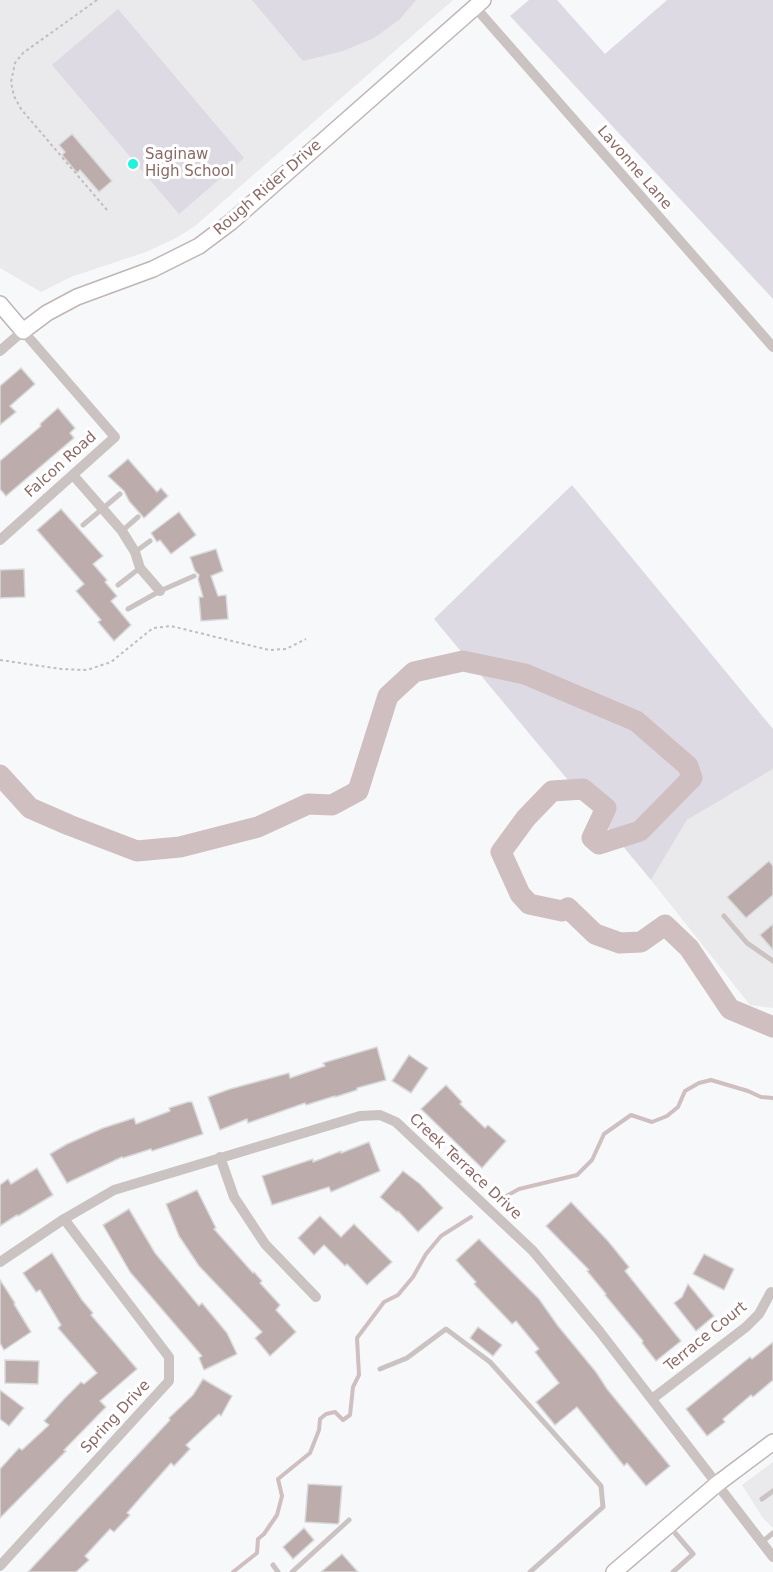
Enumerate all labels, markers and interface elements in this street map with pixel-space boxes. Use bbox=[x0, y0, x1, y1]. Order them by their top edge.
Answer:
street label: Lavonne Lane bbox=[593, 123, 675, 213]
street label: Rough Rider Drive bbox=[211, 136, 325, 240]
place label: Saginaw High School bbox=[145, 146, 234, 181]
marker: Saginaw High School bbox=[126, 157, 140, 171]
street label: Falcon Road bbox=[22, 428, 100, 502]
street label: Creek Terrace Drive bbox=[405, 1110, 525, 1224]
street label: Terrace Court bbox=[661, 1298, 751, 1376]
street label: Spring Drive bbox=[78, 1377, 154, 1457]

